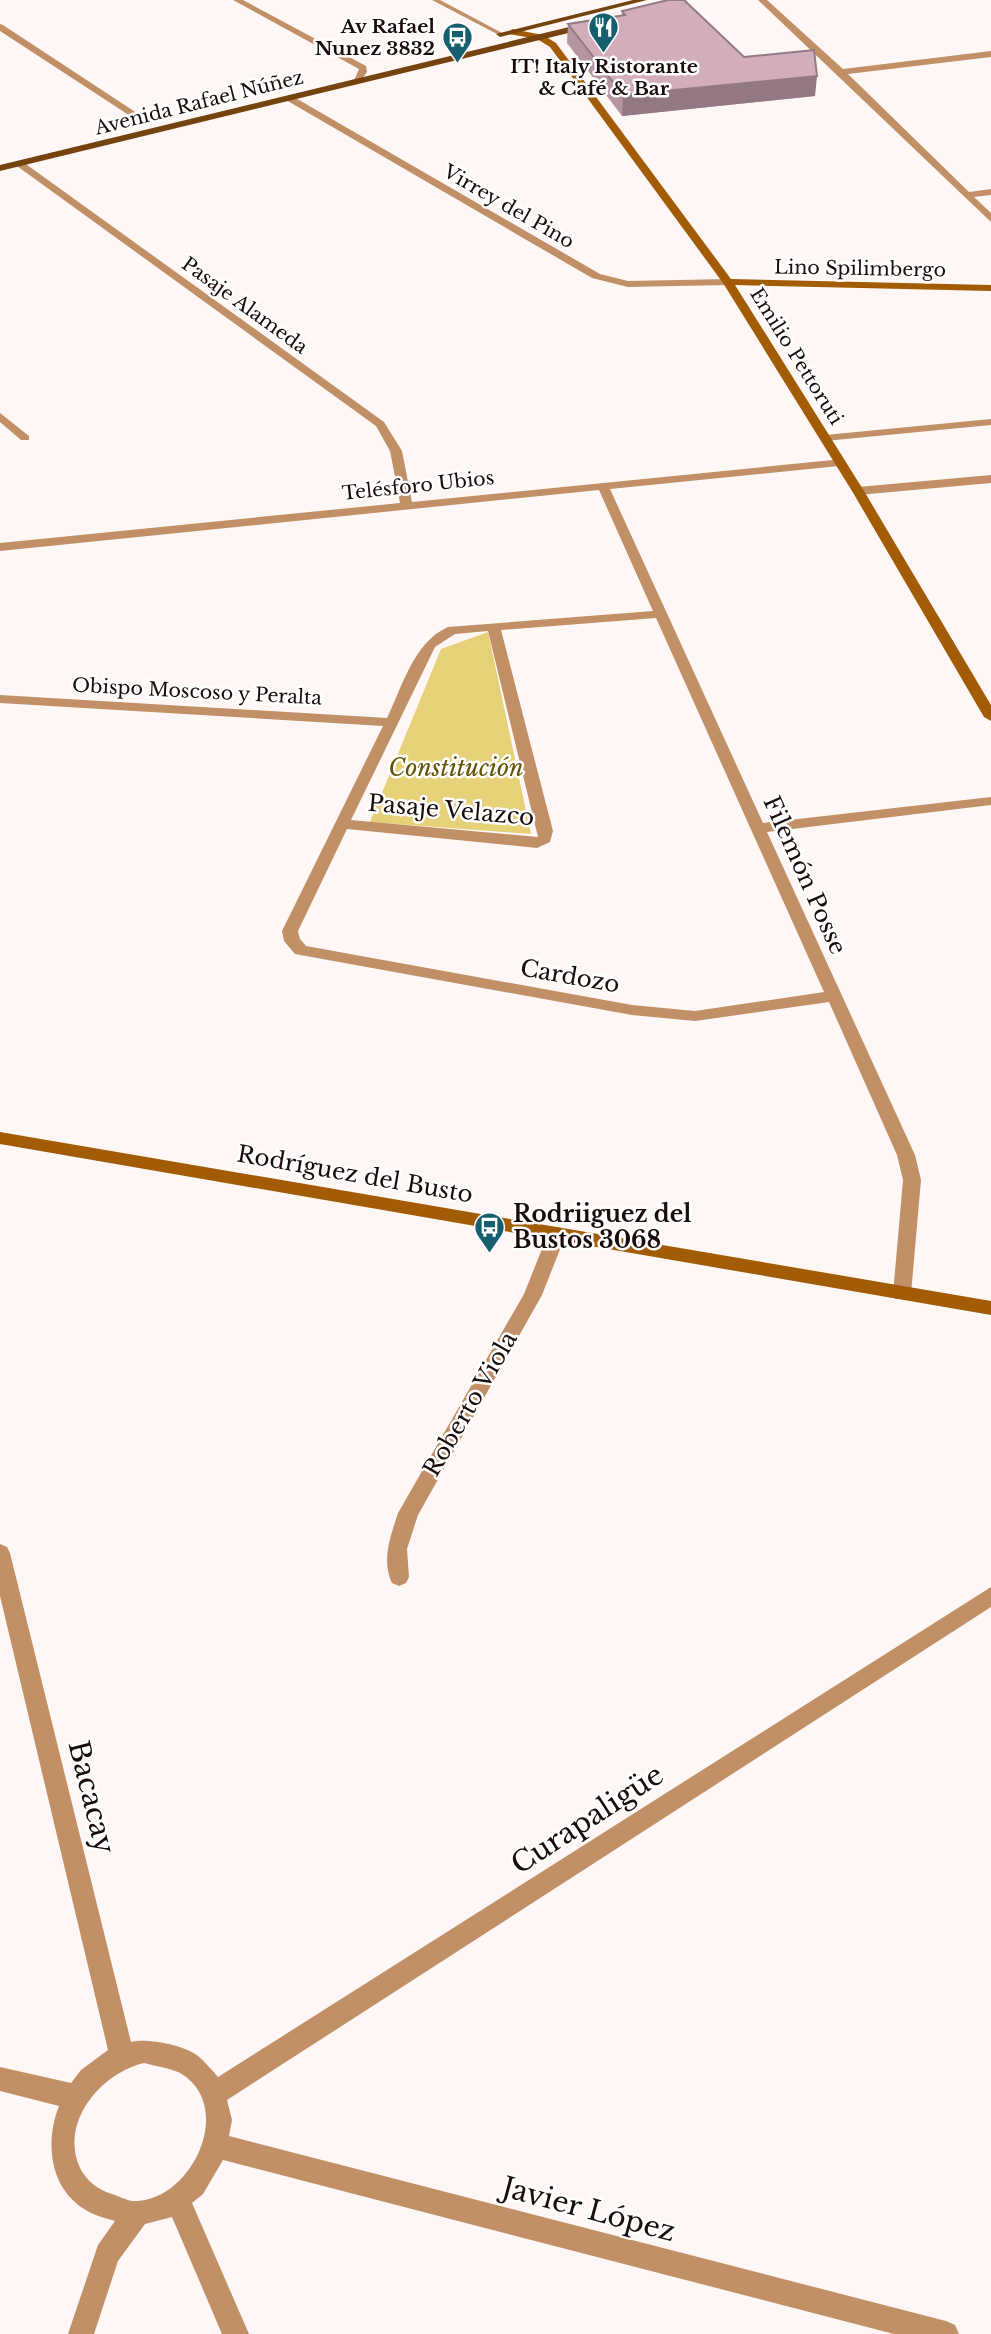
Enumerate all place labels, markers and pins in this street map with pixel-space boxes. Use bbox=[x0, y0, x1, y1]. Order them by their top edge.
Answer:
restaurant icon: IT! Italy Ristorante & Café & Bar bbox=[587, 10, 621, 54]
place label: Av Rafael Nunez 3832 bbox=[315, 15, 435, 60]
bus stop icon: Av Rafael Nunez 3832 bbox=[441, 20, 475, 64]
place label: IT! Italy Ristorante & Café & Bar bbox=[510, 55, 698, 100]
place label: Rodriiguez del Bustos 3068 bbox=[513, 1200, 691, 1254]
bus stop icon: Rodriiguez del Bustos 3068 bbox=[473, 1210, 507, 1254]

